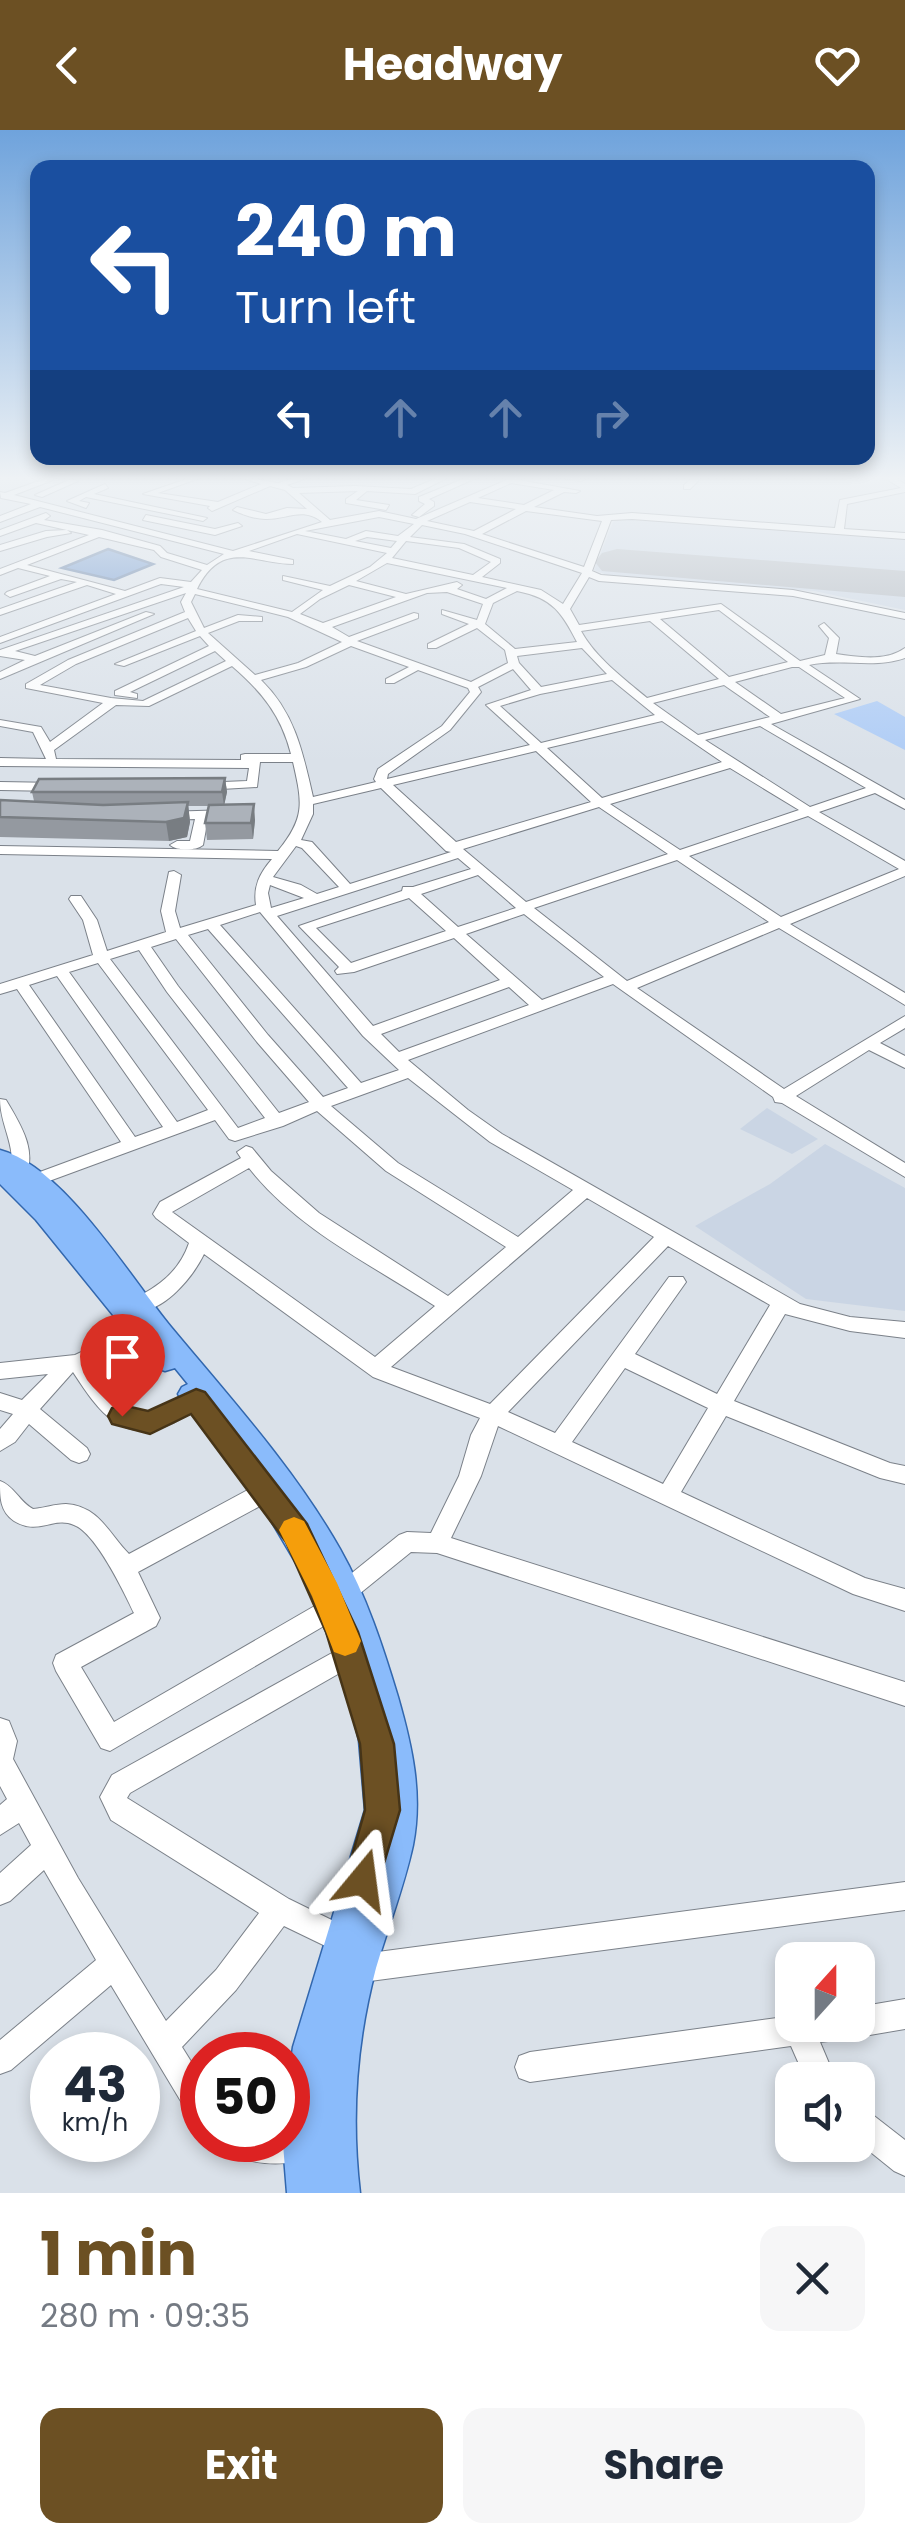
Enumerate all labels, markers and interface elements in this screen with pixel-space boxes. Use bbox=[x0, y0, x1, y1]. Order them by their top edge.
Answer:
text: Headway bbox=[343, 33, 562, 96]
icon: back bbox=[40, 38, 95, 93]
icon: heart bbox=[810, 38, 865, 93]
text: 240 m bbox=[235, 182, 457, 281]
icon: left bbox=[70, 200, 200, 330]
text: Turn left bbox=[235, 276, 416, 339]
icon: left bbox=[268, 390, 323, 445]
icon: ahead bbox=[373, 390, 428, 445]
icon: ahead bbox=[478, 390, 533, 445]
icon: right bbox=[583, 390, 638, 445]
pin bbox=[80, 1314, 165, 1417]
icon: arrive bbox=[95, 1329, 150, 1384]
position arrow bbox=[311, 1828, 415, 1932]
north arrow bbox=[775, 1942, 875, 2042]
map controls bbox=[775, 1942, 875, 2162]
speed limit sign: 50 bbox=[180, 2032, 310, 2162]
text: 43 bbox=[63, 2049, 127, 2120]
button: sound bbox=[775, 2062, 875, 2162]
text: km/h bbox=[62, 2105, 128, 2140]
text: 1 min bbox=[40, 2212, 197, 2296]
button: close bbox=[760, 2226, 865, 2331]
text: 280 m · 09:35 bbox=[40, 2293, 250, 2338]
button: Exit bbox=[40, 2408, 443, 2523]
button: Share bbox=[463, 2408, 865, 2523]

